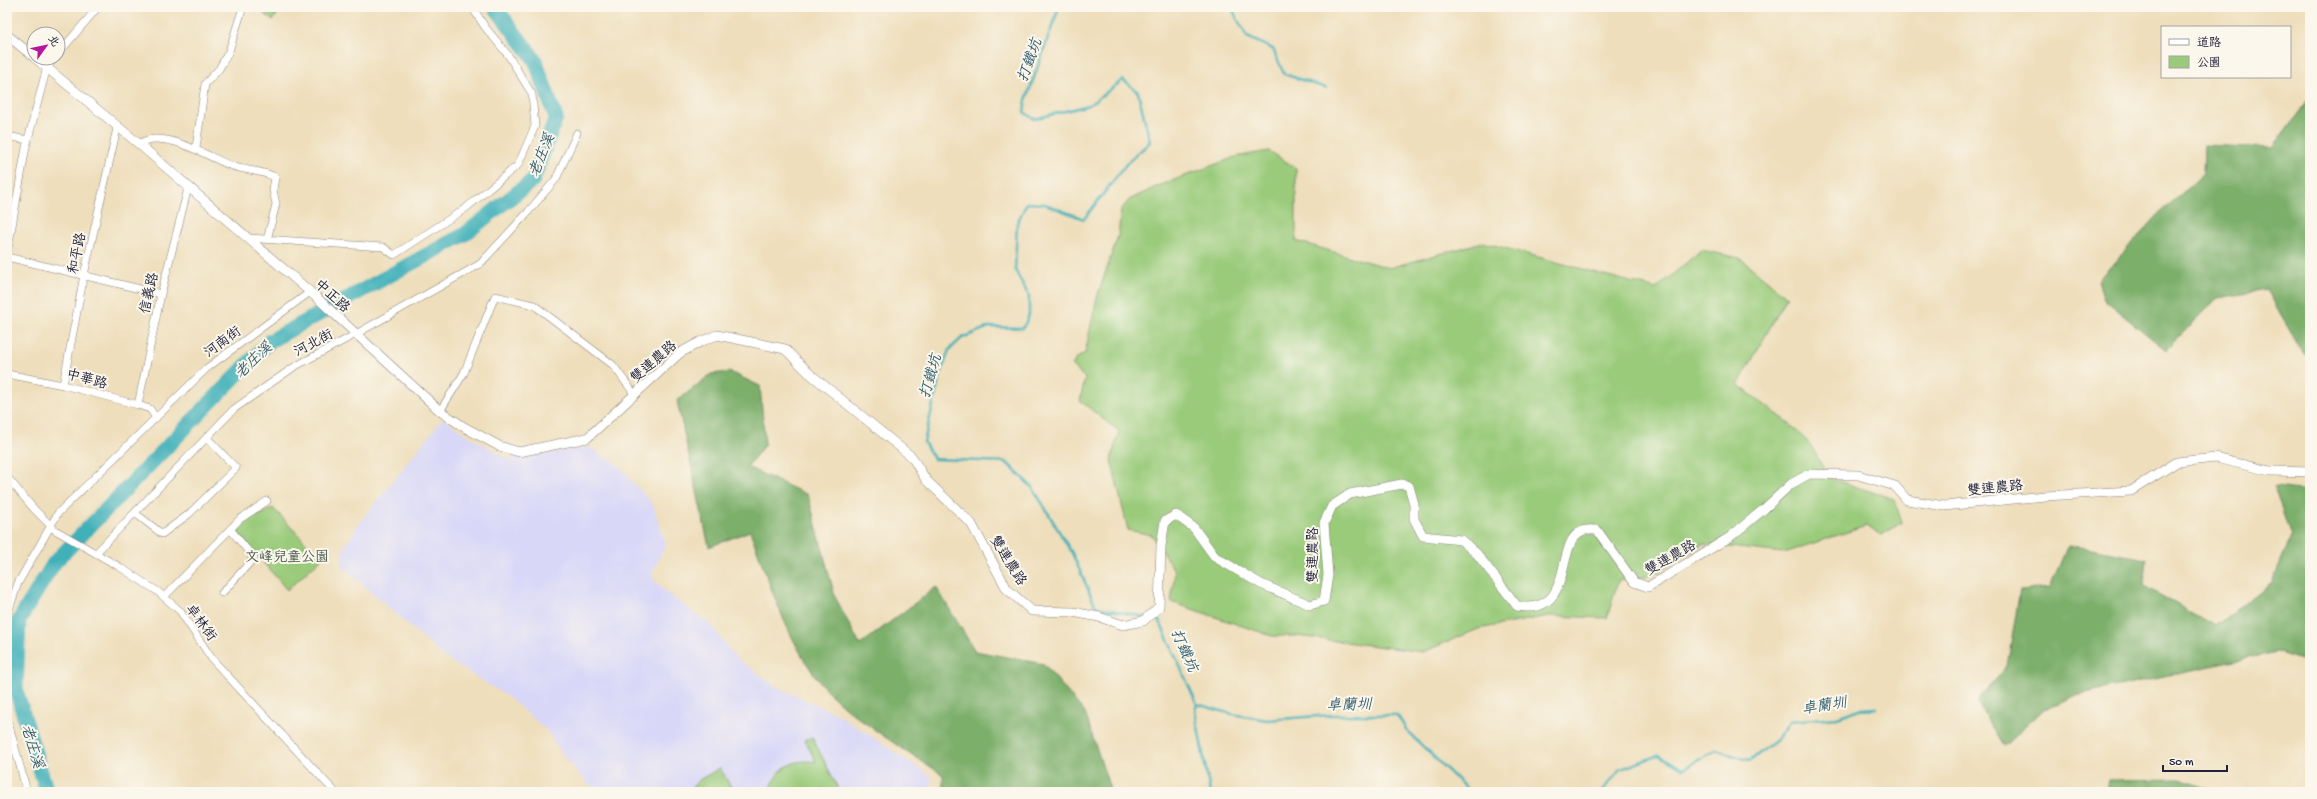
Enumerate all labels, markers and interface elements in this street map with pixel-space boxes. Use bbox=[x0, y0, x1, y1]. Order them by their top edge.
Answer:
north arrow bbox=[26, 26, 66, 66]
legend bbox=[2161, 26, 2291, 78]
text: 北 bbox=[45, 34, 61, 50]
water label: 打鐵坑 bbox=[1014, 34, 1048, 85]
text: 道路 bbox=[2197, 36, 2221, 51]
text: 公園 bbox=[2197, 56, 2221, 71]
water label: 老庄溪 bbox=[525, 130, 560, 180]
street label: 和平路 bbox=[65, 231, 91, 276]
street label: 信義路 bbox=[136, 271, 163, 316]
street label: 中正路 bbox=[310, 276, 353, 317]
street label: 河南街 bbox=[201, 323, 245, 362]
street label: 河北街 bbox=[291, 326, 337, 362]
street label: 雙連農路 bbox=[627, 337, 681, 388]
water label: 老庄溪 bbox=[231, 338, 278, 384]
water label: 打鐵坑 bbox=[916, 350, 947, 401]
street label: 中華路 bbox=[64, 366, 109, 394]
street label: 雙連農路 bbox=[1966, 477, 2024, 501]
street label: 雙連農路 bbox=[1305, 527, 1323, 583]
street label: 雙連農路 bbox=[985, 533, 1030, 590]
street label: 雙連農路 bbox=[1642, 537, 1700, 581]
park label: 文峰兒童公園 bbox=[245, 549, 329, 567]
street label: 卓林街 bbox=[181, 601, 220, 645]
water label: 打鐵坑 bbox=[1166, 626, 1202, 677]
water label: 卓蘭圳 bbox=[1801, 693, 1850, 719]
water label: 卓蘭圳 bbox=[1326, 696, 1374, 715]
water label: 老庄溪 bbox=[16, 722, 48, 772]
scale bar bbox=[2163, 747, 2227, 773]
text: 50 m bbox=[2169, 756, 2194, 770]

